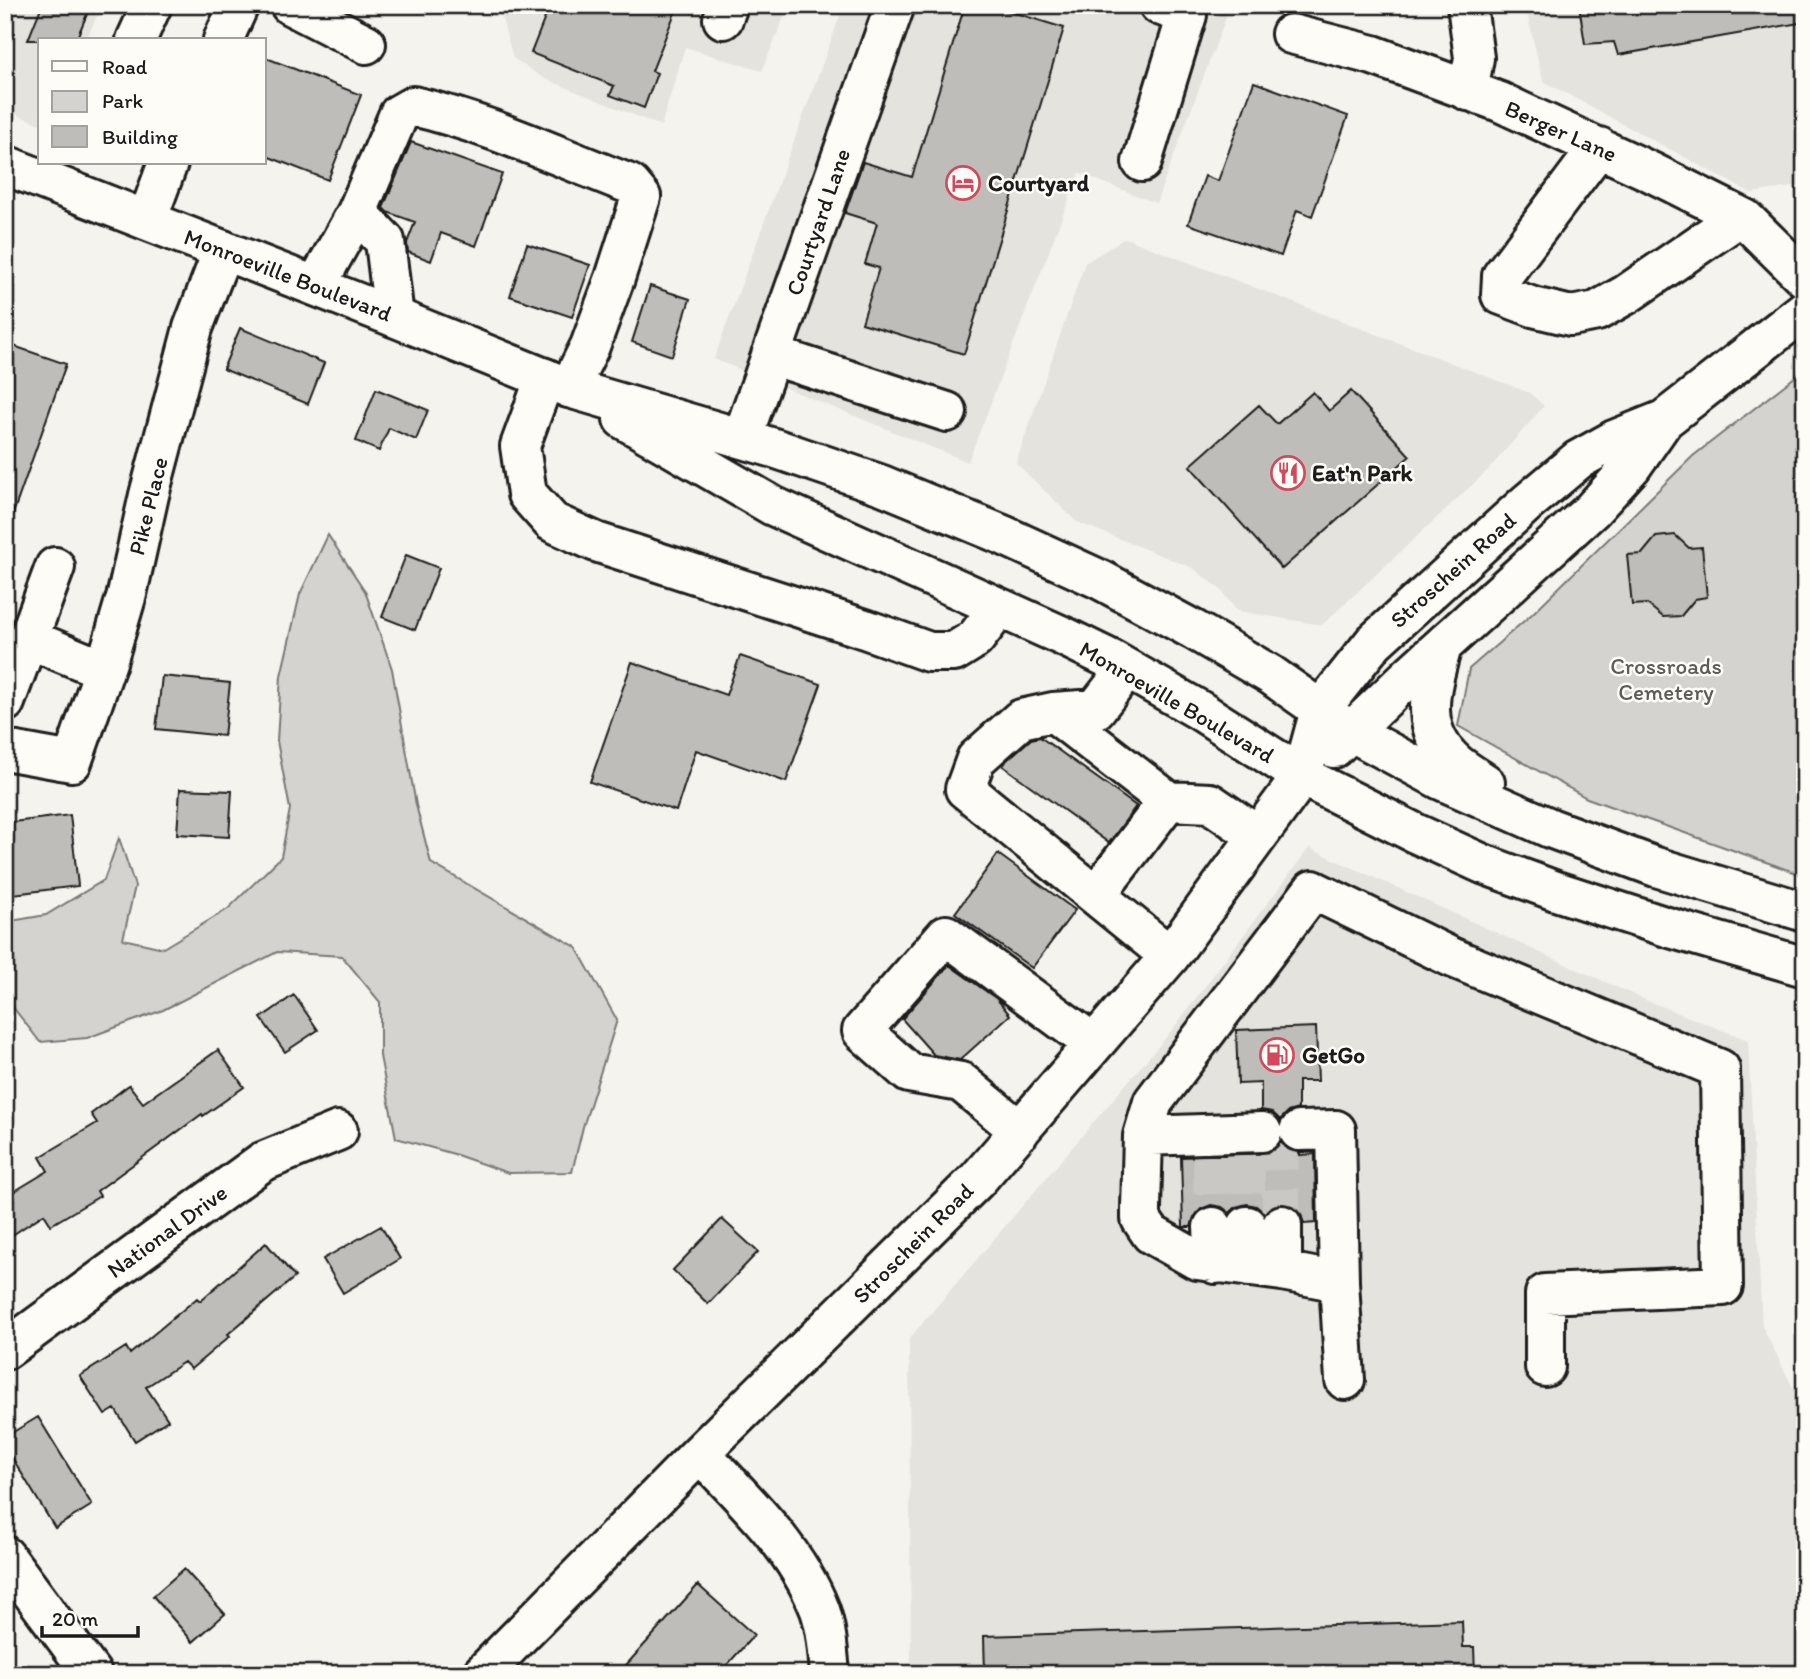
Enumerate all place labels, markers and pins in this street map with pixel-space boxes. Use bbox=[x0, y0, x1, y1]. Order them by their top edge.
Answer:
hotel icon: Courtyard bbox=[944, 164, 982, 202]
place label: Courtyard bbox=[988, 169, 1090, 197]
restaurant icon: Eat'n Park bbox=[1269, 454, 1307, 492]
place label: Eat'n Park bbox=[1312, 459, 1414, 487]
fuel station icon: GetGo bbox=[1258, 1036, 1296, 1074]
place label: GetGo bbox=[1302, 1041, 1365, 1069]

